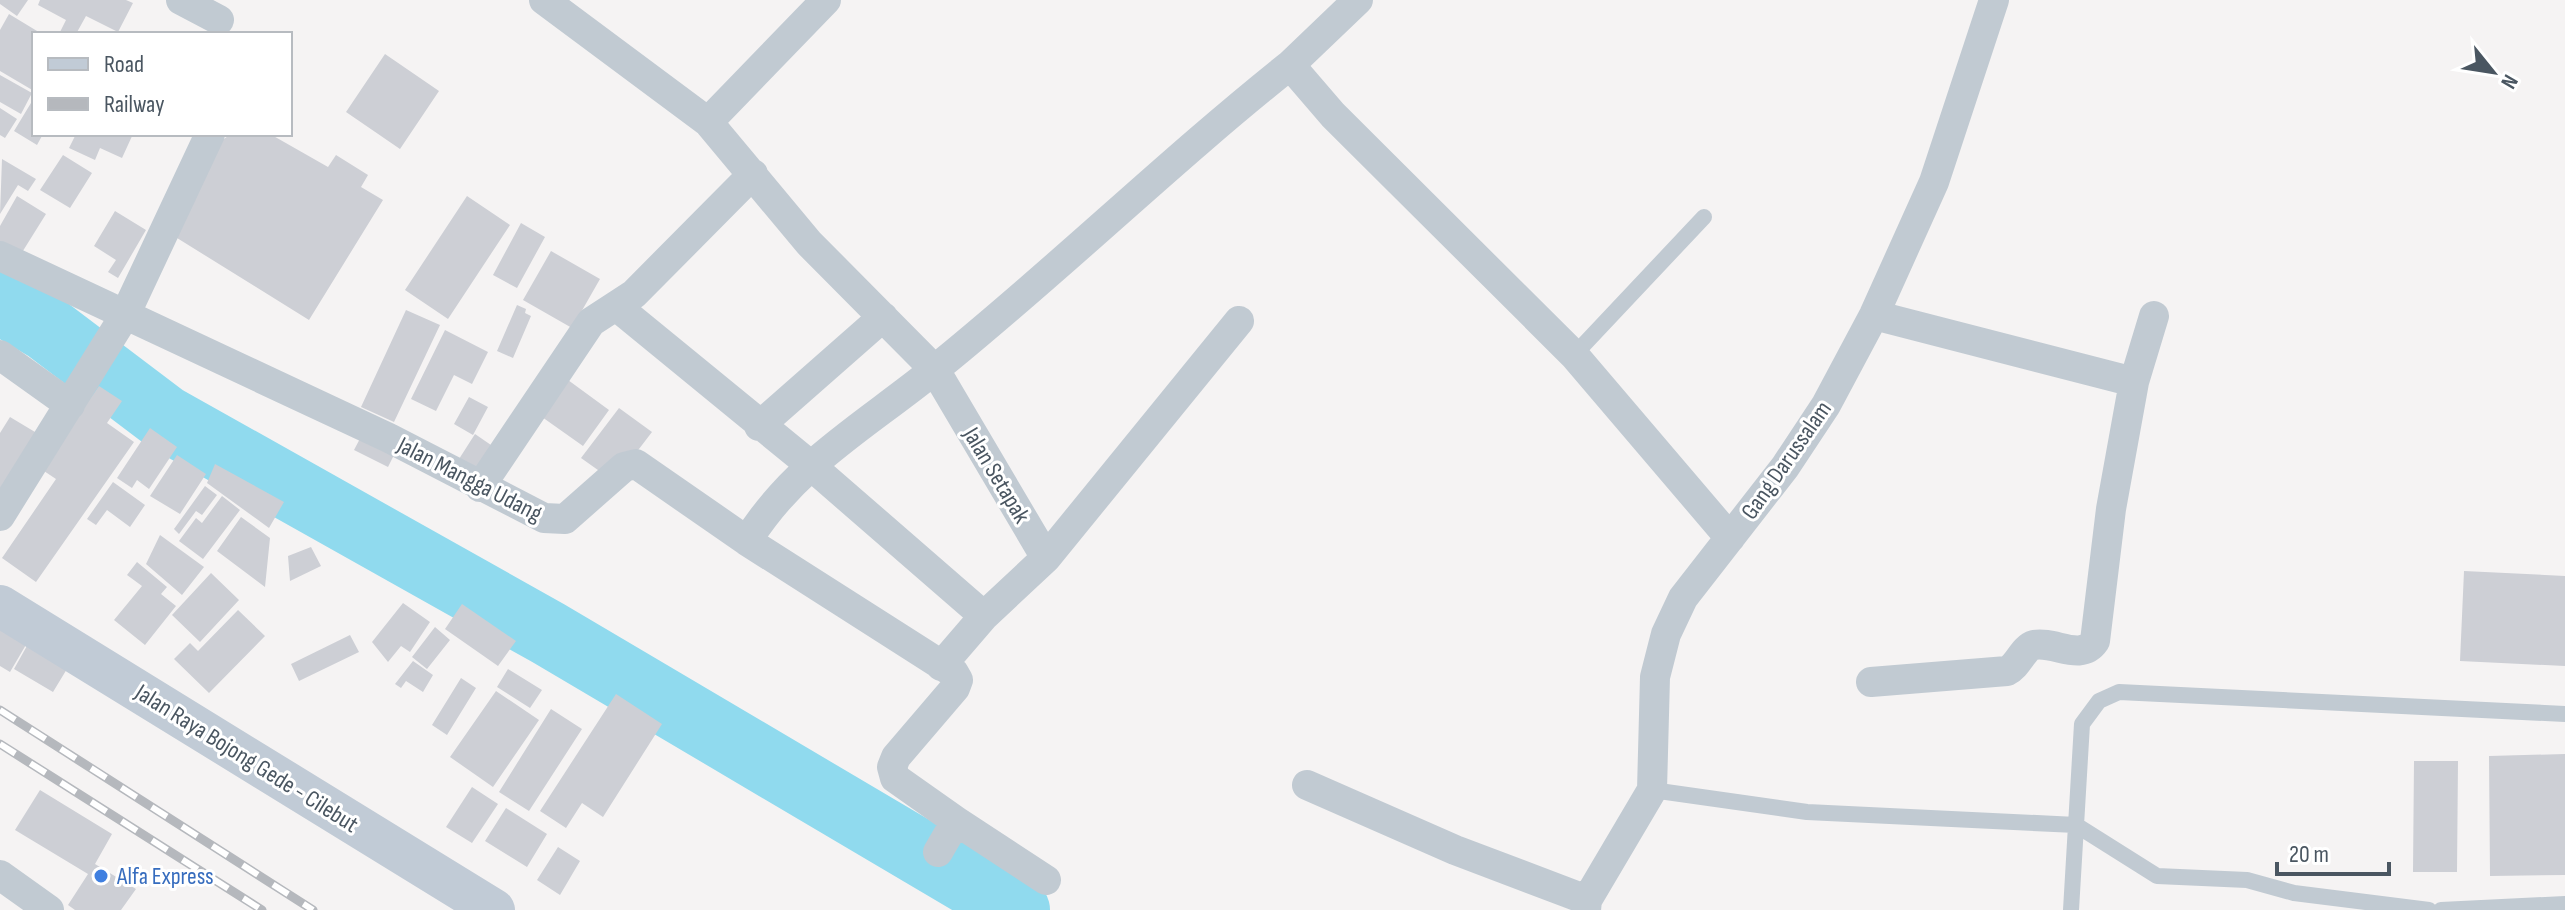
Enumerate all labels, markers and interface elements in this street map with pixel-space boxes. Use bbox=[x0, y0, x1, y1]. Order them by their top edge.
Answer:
legend bbox=[32, 32, 292, 136]
north arrow bbox=[2453, 32, 2533, 112]
text: Road bbox=[104, 50, 144, 79]
text: N bbox=[2494, 69, 2524, 93]
text: Railway bbox=[104, 90, 164, 119]
street label: Gang Darussalam bbox=[1735, 396, 1838, 525]
street label: Jalan Setapak bbox=[956, 421, 1036, 528]
street label: Jalan Mangga Udang bbox=[392, 430, 547, 528]
street label: Jalan Raya Bojong Gede - Cilebut bbox=[129, 677, 364, 839]
scale bar bbox=[2277, 826, 2389, 876]
text: 20 m bbox=[2289, 840, 2329, 869]
place label: Alfa Express bbox=[116, 862, 214, 891]
marker: Alfa Express bbox=[92, 867, 110, 885]

